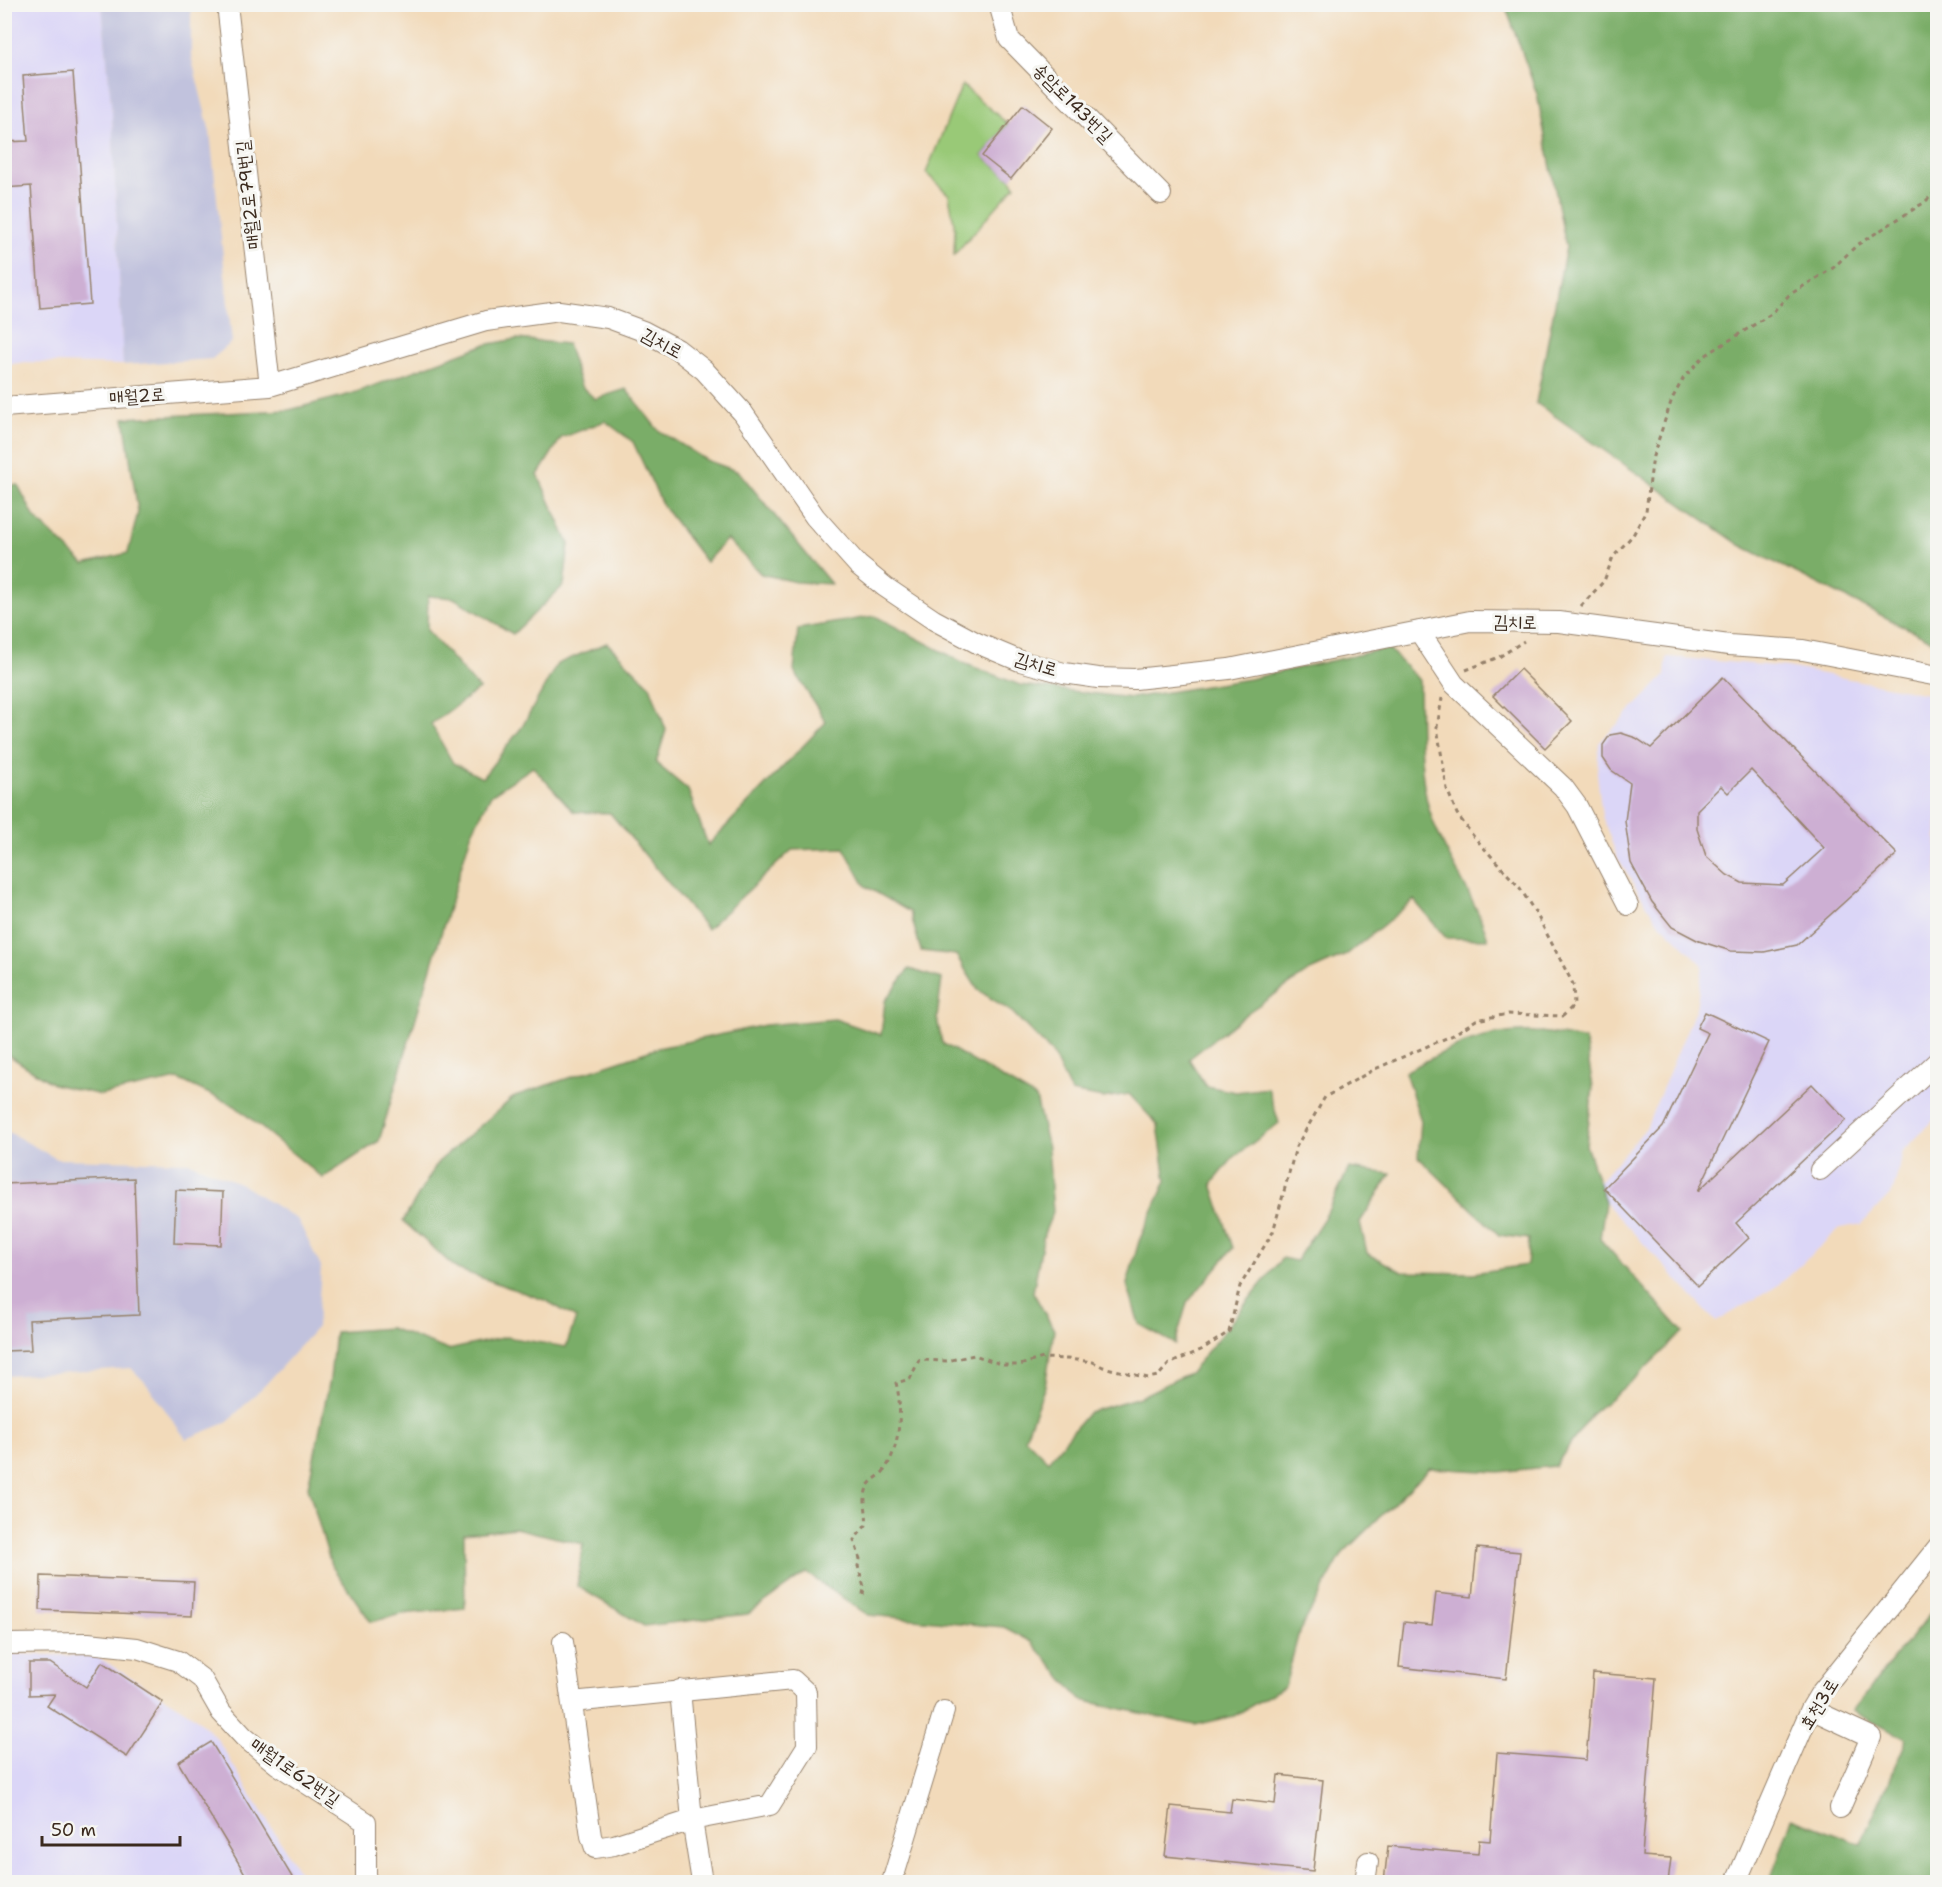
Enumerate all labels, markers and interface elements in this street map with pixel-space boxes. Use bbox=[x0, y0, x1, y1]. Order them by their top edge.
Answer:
street label: 송암로143번길 bbox=[1028, 58, 1118, 148]
street label: 매월2로79번길 bbox=[230, 139, 266, 251]
street label: 김치로 bbox=[637, 322, 687, 364]
street label: 매월2로 bbox=[108, 382, 166, 410]
street label: 김치로 bbox=[1493, 610, 1537, 634]
street label: 김치로 bbox=[1012, 646, 1060, 682]
street label: 효천3로 bbox=[1794, 1674, 1844, 1734]
street label: 매월1로62번길 bbox=[246, 1732, 345, 1812]
scale bar bbox=[42, 1809, 180, 1847]
text: 50 m bbox=[51, 1818, 96, 1842]

